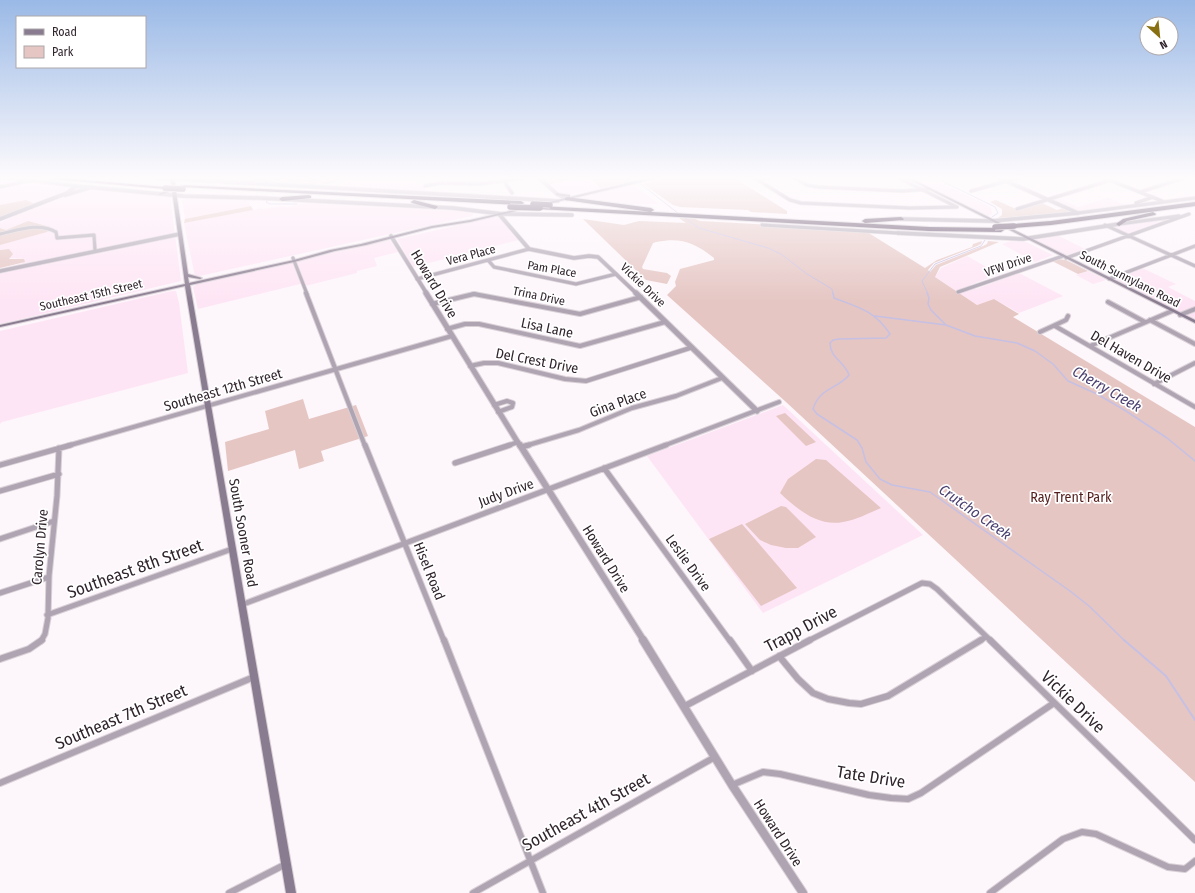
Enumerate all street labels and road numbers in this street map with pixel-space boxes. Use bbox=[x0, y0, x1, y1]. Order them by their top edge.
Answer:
street label: Vera Place bbox=[445, 242, 497, 268]
street label: Howard Drive bbox=[407, 247, 461, 321]
street label: South Sunnylane Road bbox=[1078, 248, 1182, 310]
street label: VFW Drive bbox=[983, 250, 1033, 280]
street label: Pam Place bbox=[526, 258, 578, 280]
street label: Vickie Drive bbox=[618, 260, 668, 310]
street label: Southeast 15th Street bbox=[38, 276, 144, 314]
street label: Trina Drive bbox=[512, 284, 566, 308]
street label: Lisa Lane bbox=[519, 314, 575, 342]
street label: Del Haven Drive bbox=[1088, 327, 1175, 387]
street label: Del Crest Drive bbox=[494, 345, 580, 377]
street label: Southeast 12th Street bbox=[162, 365, 285, 415]
street label: Gina Place bbox=[587, 385, 649, 421]
street label: Judy Drive bbox=[476, 475, 536, 511]
street label: South Sooner Road bbox=[225, 477, 261, 589]
street label: Carolyn Drive bbox=[28, 508, 52, 585]
street label: Howard Drive bbox=[578, 522, 634, 596]
street label: Leslie Drive bbox=[662, 531, 714, 595]
street label: Southeast 8th Street bbox=[64, 535, 206, 603]
street label: Hisel Road bbox=[410, 540, 448, 602]
street label: Trapp Drive bbox=[761, 601, 841, 657]
street label: Vickie Drive bbox=[1037, 666, 1109, 738]
street label: Southeast 7th Street bbox=[52, 680, 191, 754]
street label: Tate Drive bbox=[835, 761, 907, 793]
street label: Southeast 4th Street bbox=[519, 768, 654, 856]
street label: Howard Drive bbox=[750, 796, 806, 870]

